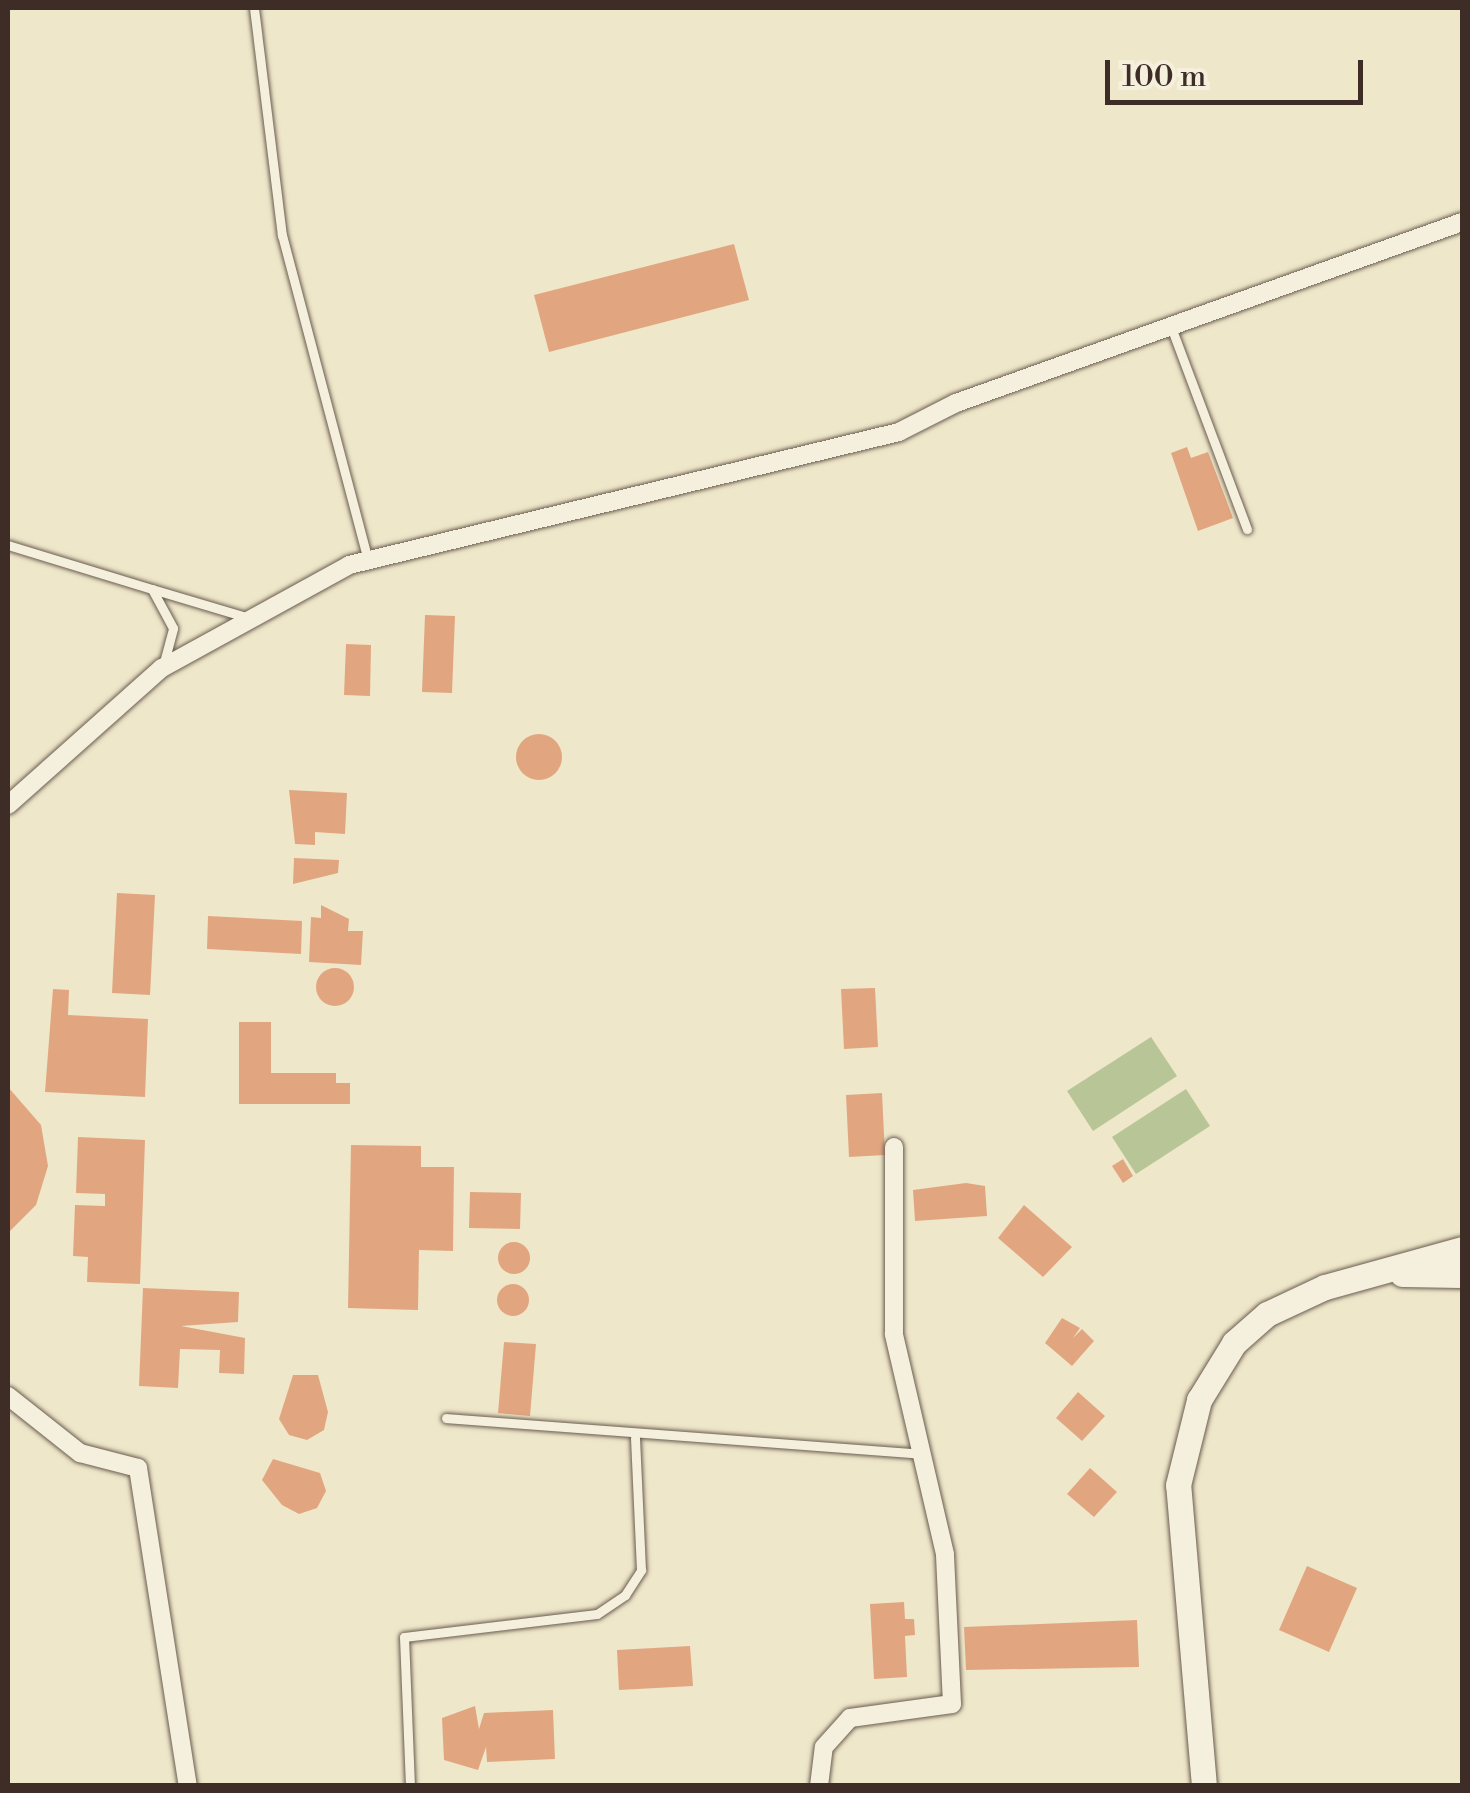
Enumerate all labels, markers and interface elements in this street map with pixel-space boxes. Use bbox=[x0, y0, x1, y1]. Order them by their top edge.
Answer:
scale bar bbox=[1110, 40, 1368, 102]
text: 100 m bbox=[1122, 58, 1206, 96]

